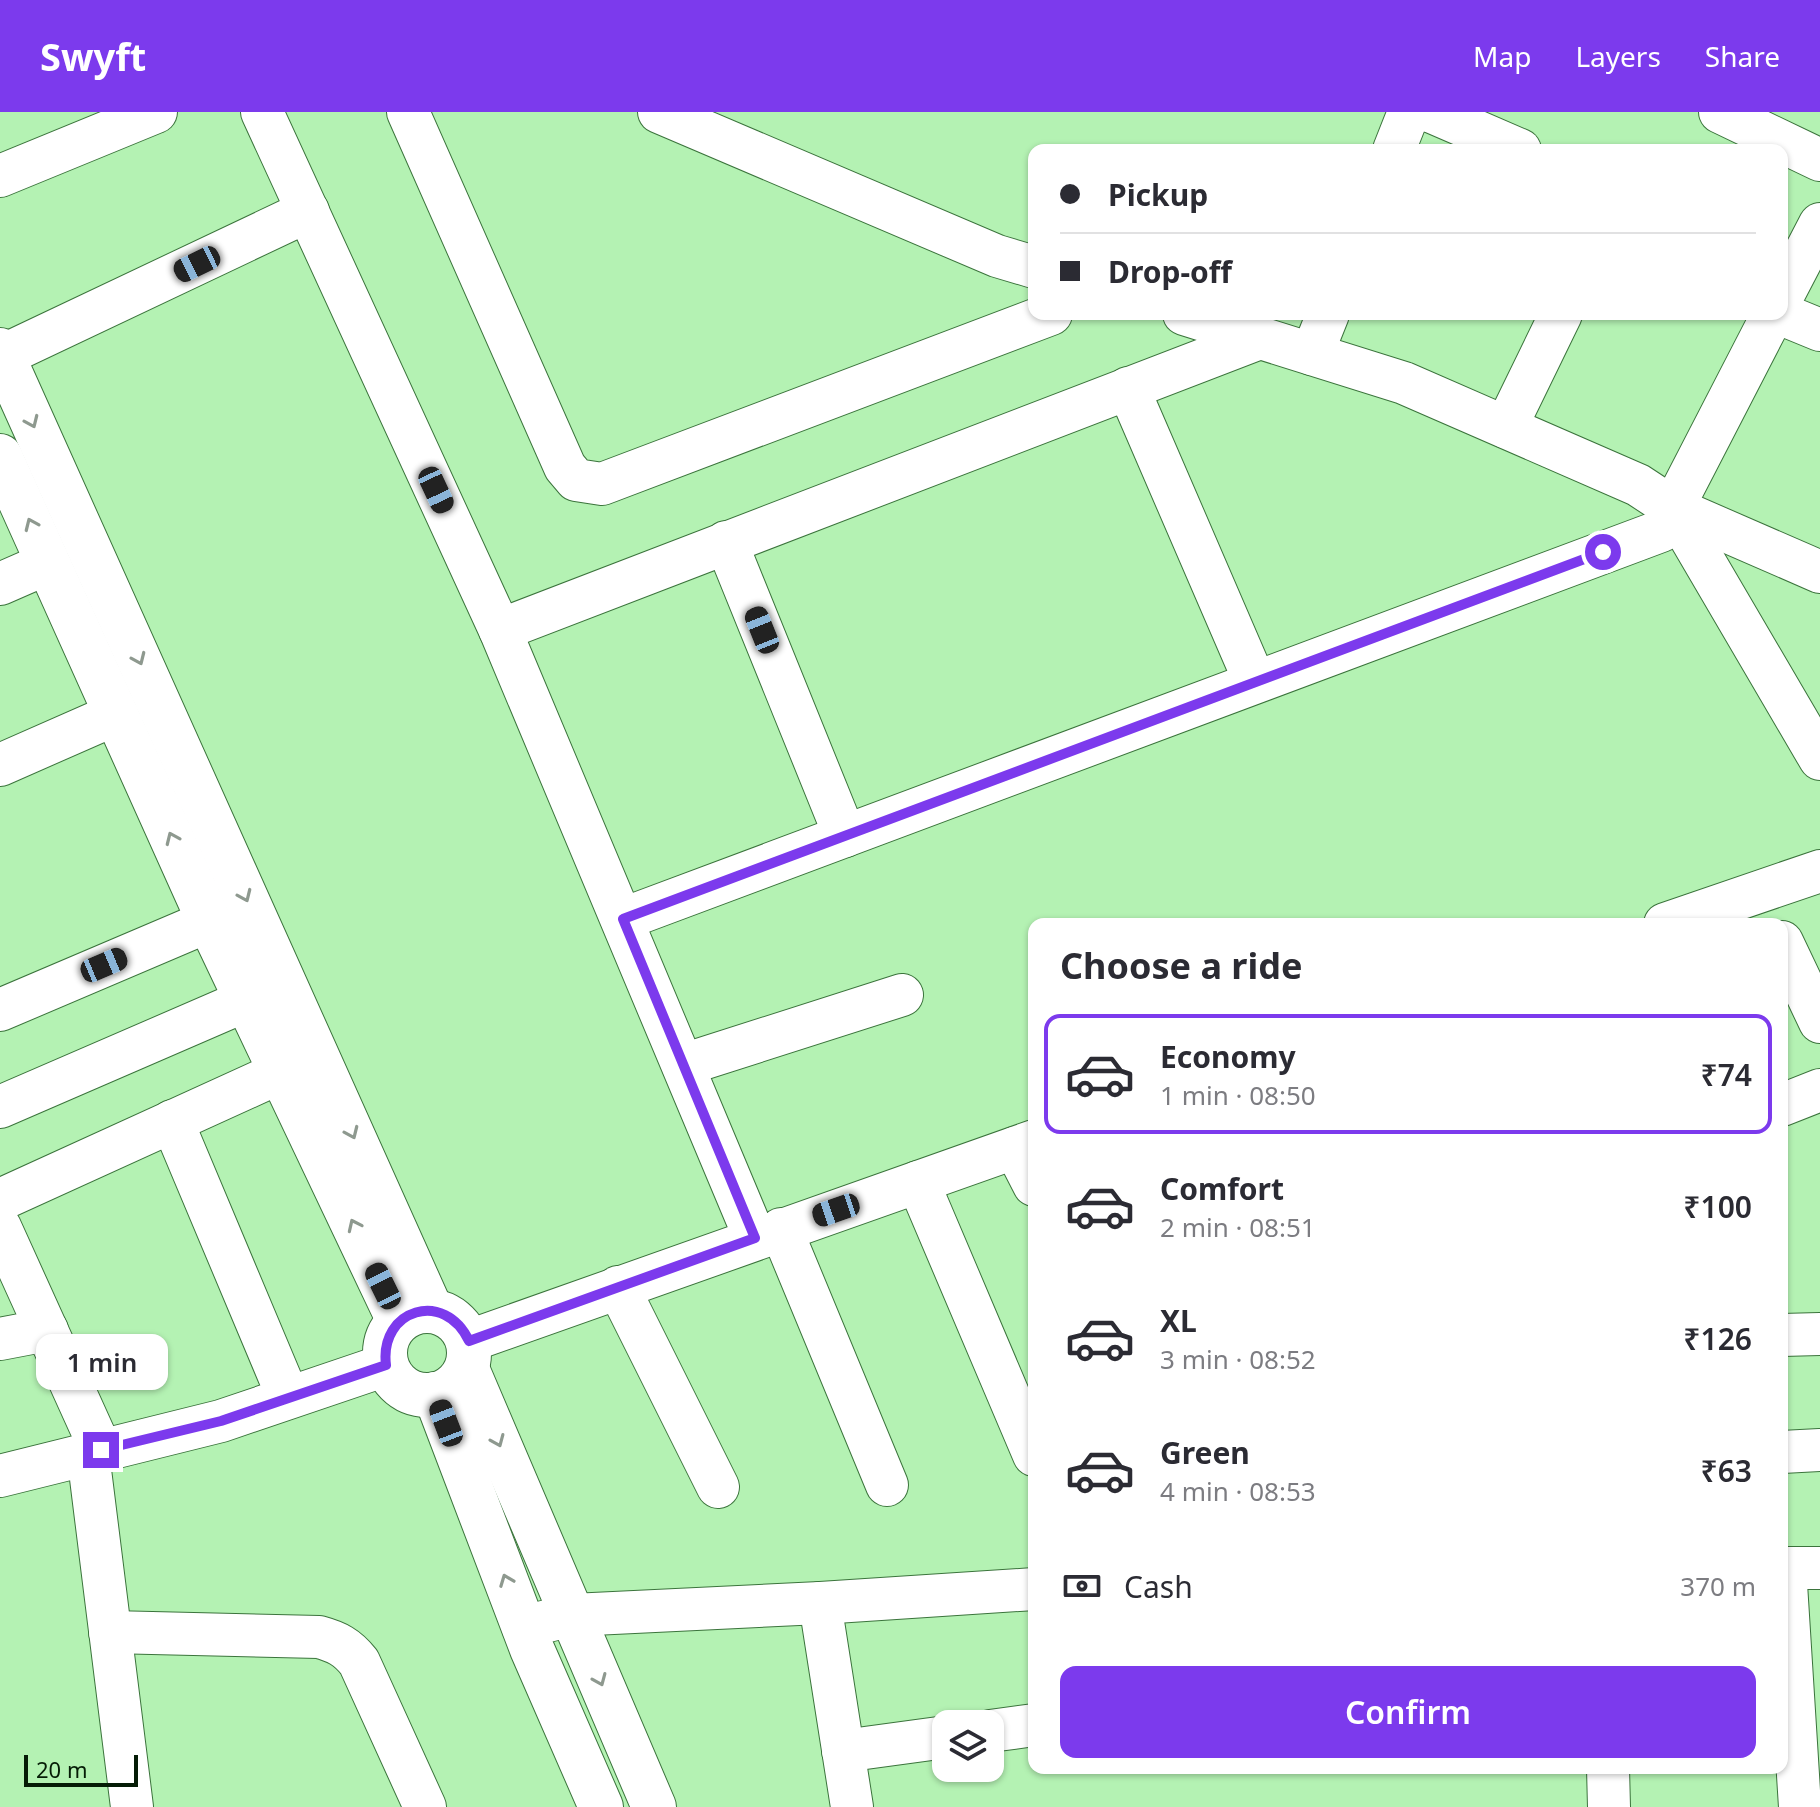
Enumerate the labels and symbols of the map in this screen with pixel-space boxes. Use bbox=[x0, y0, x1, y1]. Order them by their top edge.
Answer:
car bbox=[170, 243, 224, 285]
one-way arrow bbox=[22, 413, 38, 428]
car bbox=[415, 463, 457, 517]
one-way arrow bbox=[24, 518, 40, 533]
route start bbox=[1585, 534, 1621, 570]
car bbox=[742, 603, 782, 657]
one-way arrow bbox=[129, 650, 145, 665]
one-way arrow bbox=[166, 832, 182, 846]
one-way arrow bbox=[236, 888, 252, 902]
car bbox=[77, 945, 131, 985]
one-way arrow bbox=[342, 1125, 358, 1139]
car bbox=[809, 1191, 863, 1229]
one-way arrow bbox=[348, 1219, 364, 1234]
car bbox=[362, 1259, 404, 1313]
callout: 1 min bbox=[35, 1334, 167, 1390]
car bbox=[426, 1396, 466, 1450]
route end bbox=[83, 1432, 119, 1468]
one-way arrow bbox=[488, 1433, 504, 1447]
one-way arrow bbox=[499, 1574, 516, 1588]
one-way arrow bbox=[590, 1672, 606, 1686]
scale bar bbox=[24, 1751, 138, 1787]

